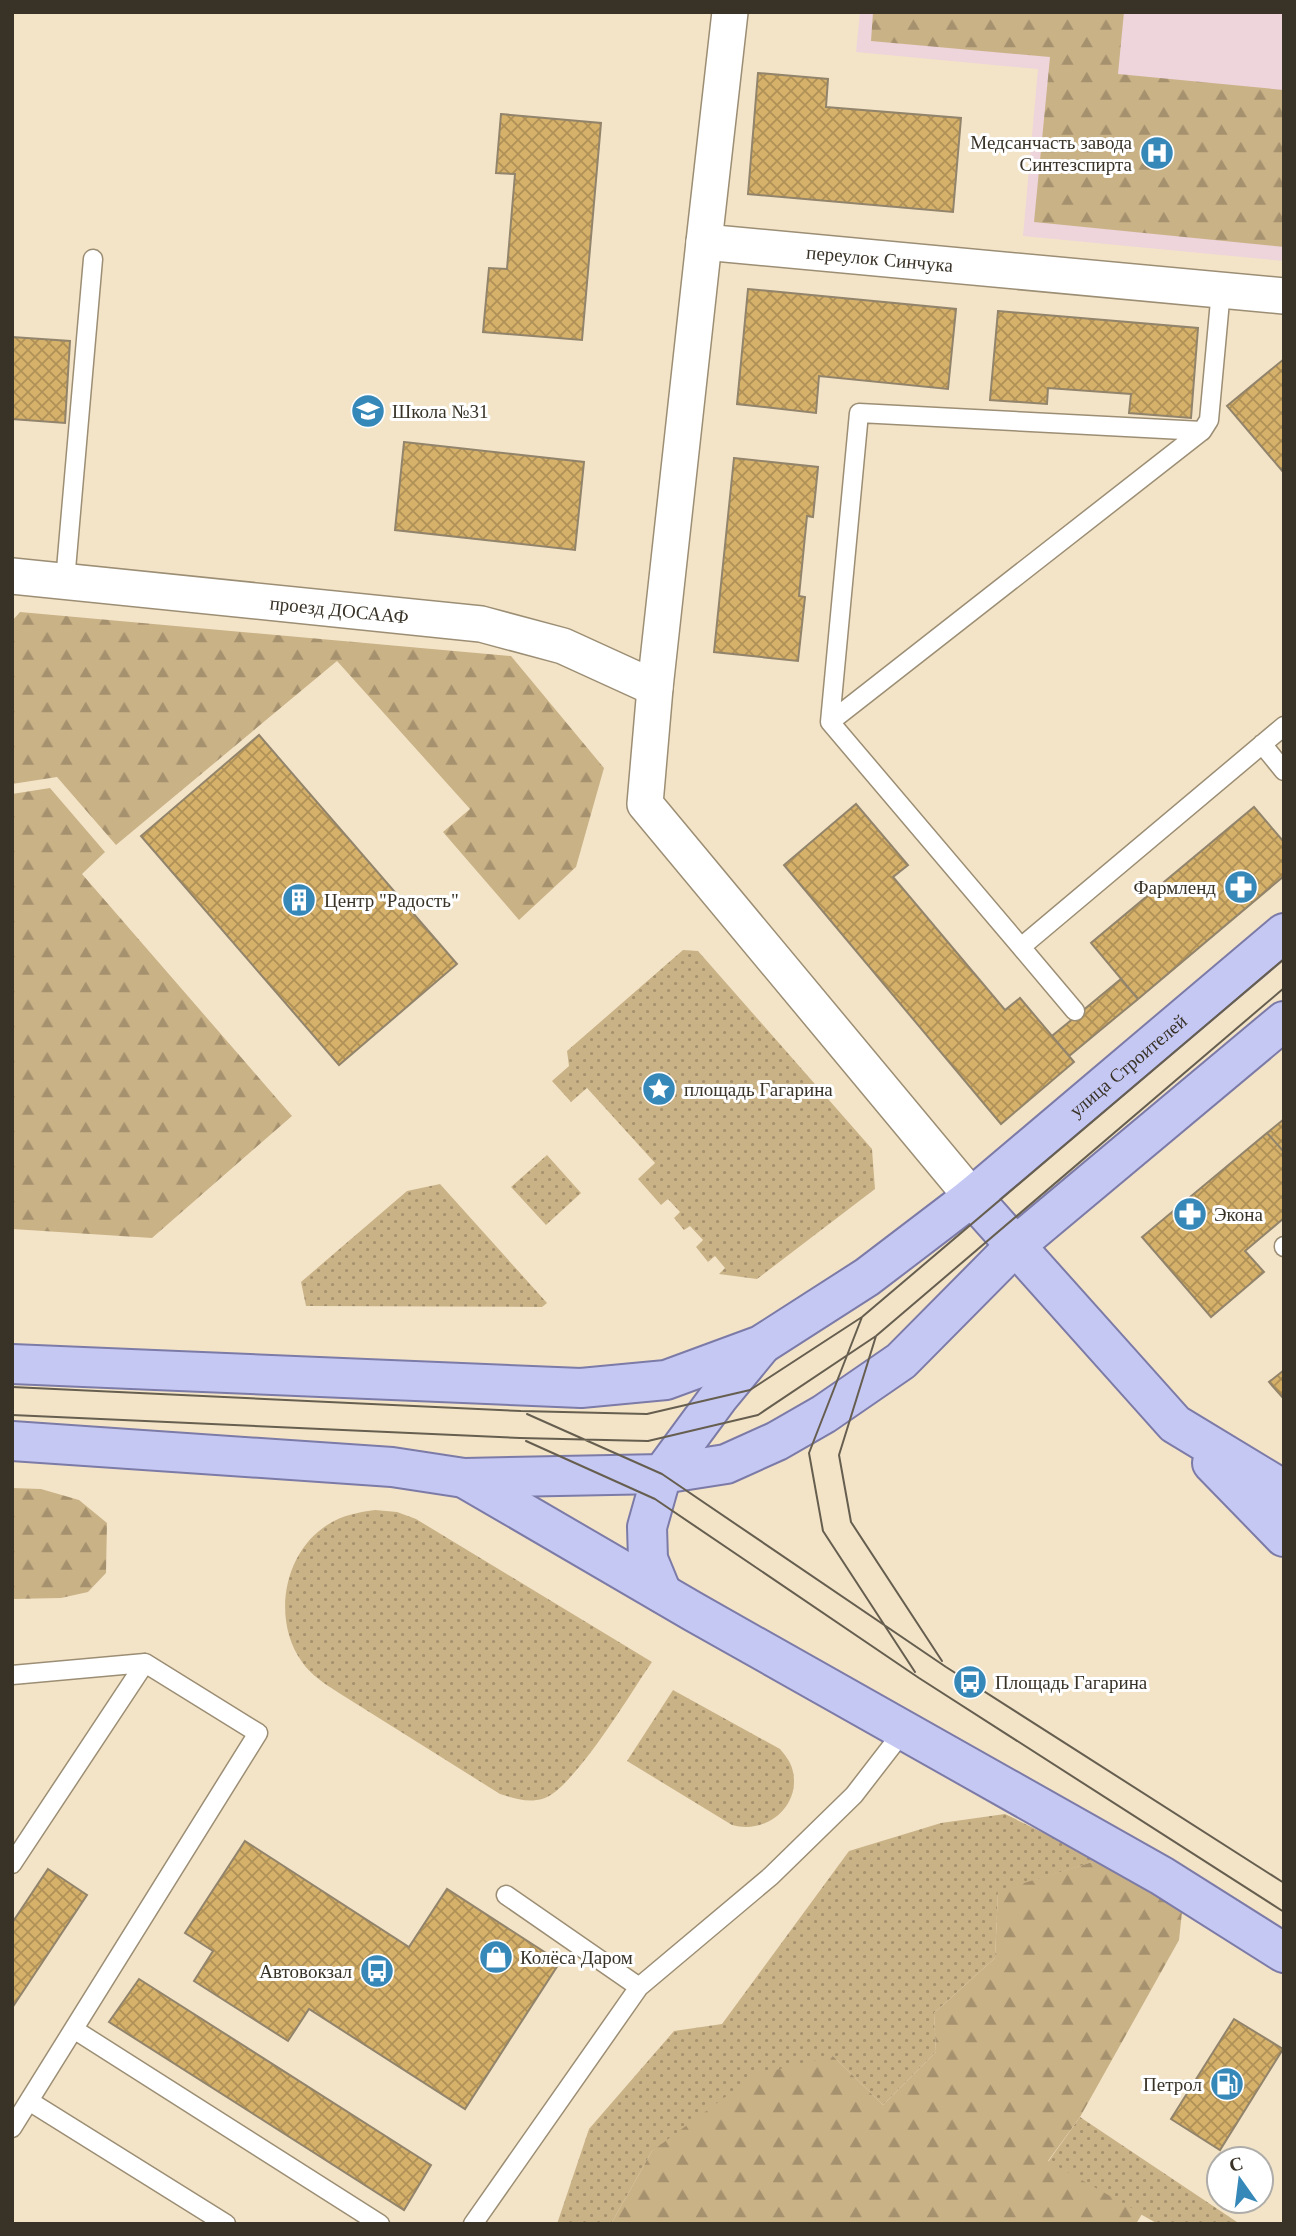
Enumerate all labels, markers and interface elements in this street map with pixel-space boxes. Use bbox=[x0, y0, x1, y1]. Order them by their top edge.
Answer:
place label: Медсанчасть завода Синтезспирта bbox=[970, 132, 1133, 175]
hospital icon: Медсанчасть завода Синтезспирта bbox=[1138, 134, 1176, 172]
street label: переулок Синчука bbox=[805, 242, 955, 276]
school or university icon: Школа №31 bbox=[349, 392, 387, 430]
place label: Школа №31 bbox=[392, 401, 488, 422]
street label: проезд ДОСААФ bbox=[269, 592, 410, 628]
pharmacy icon: Фармленд bbox=[1222, 868, 1260, 906]
place label: Фармленд bbox=[1134, 877, 1216, 898]
building icon: Центр "Радость" bbox=[280, 881, 318, 919]
place label: Центр "Радость" bbox=[324, 890, 459, 911]
street label: улица Строителей bbox=[1065, 1010, 1191, 1121]
place icon: площадь Гагарина bbox=[640, 1070, 678, 1108]
place label: площадь Гагарина bbox=[684, 1079, 833, 1100]
pharmacy icon: Экона bbox=[1171, 1195, 1209, 1233]
place label: Экона bbox=[1214, 1204, 1263, 1225]
bus stop icon: Площадь Гагарина bbox=[951, 1663, 989, 1701]
place label: Площадь Гагарина bbox=[995, 1672, 1148, 1693]
shop icon: Колёса Даром bbox=[477, 1938, 515, 1976]
place label: Колёса Даром bbox=[520, 1947, 633, 1968]
bus stop icon: Автовокзал bbox=[358, 1952, 396, 1990]
place label: Автовокзал bbox=[259, 1961, 353, 1982]
fuel station icon: Петрол bbox=[1208, 2065, 1246, 2103]
place label: Петрол bbox=[1143, 2074, 1203, 2095]
north arrow bbox=[1205, 2145, 1275, 2215]
text: С bbox=[1227, 2152, 1245, 2176]

